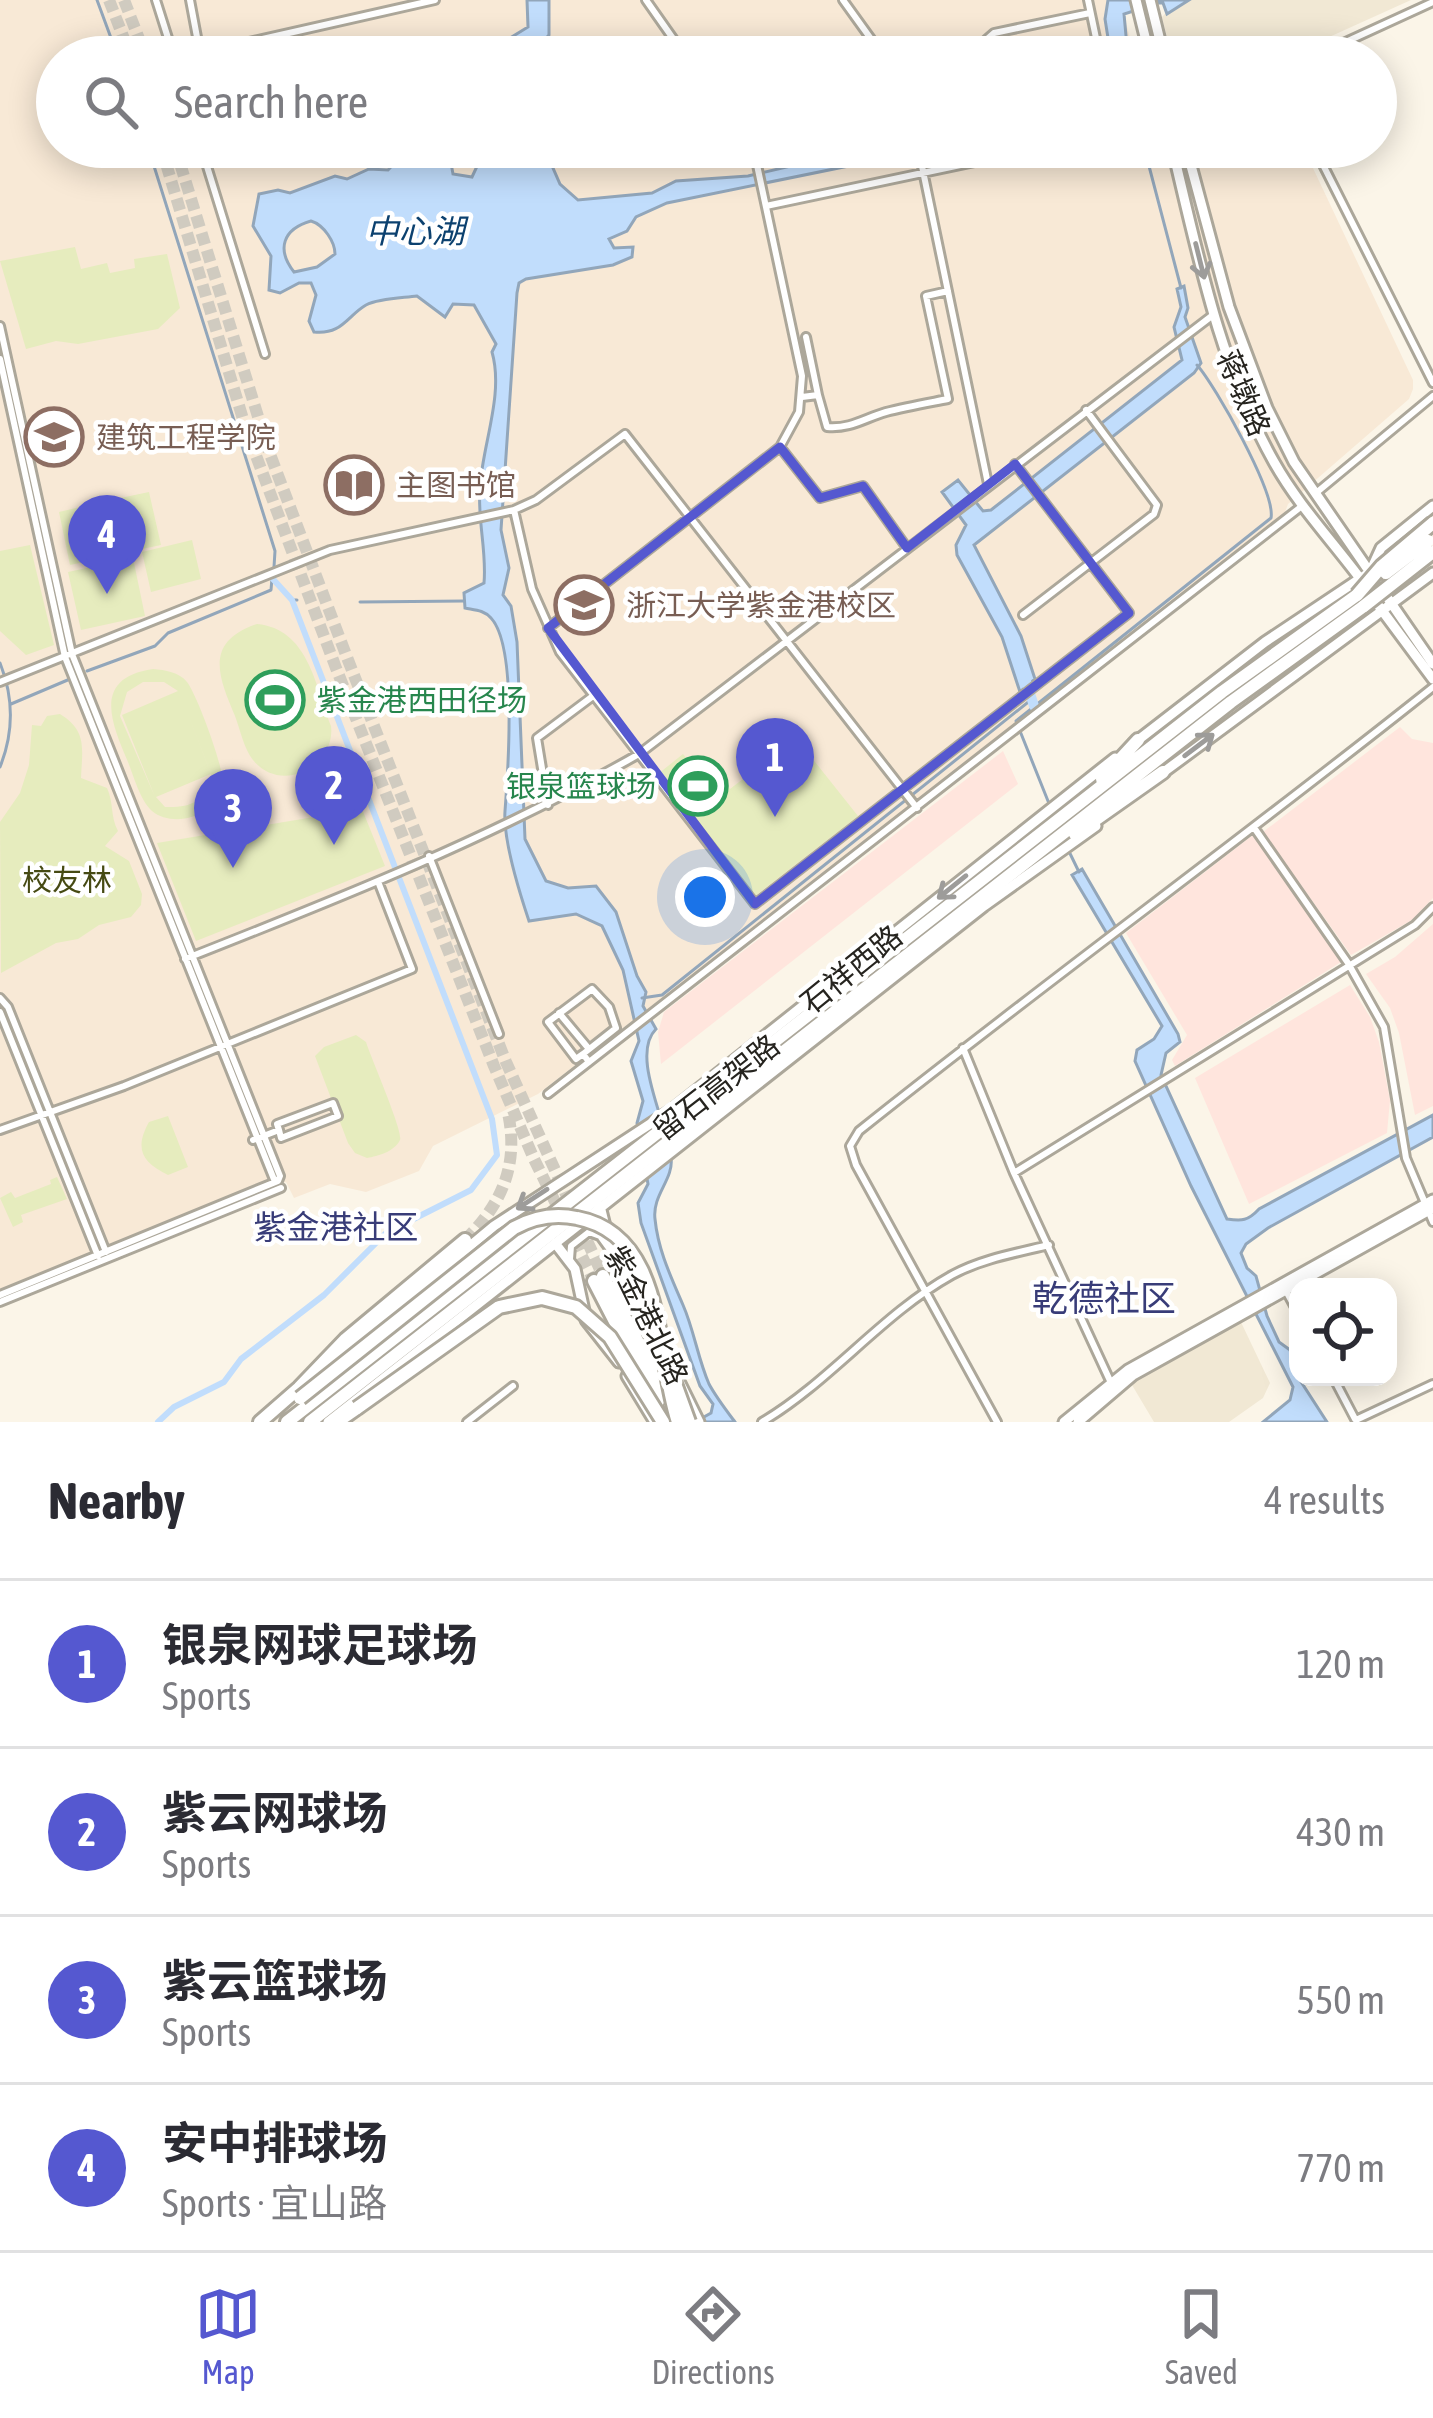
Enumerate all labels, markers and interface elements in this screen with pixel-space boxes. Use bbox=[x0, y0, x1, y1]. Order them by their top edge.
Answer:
search box bbox=[36, 36, 1397, 168]
icon: search bbox=[78, 69, 144, 135]
text: Search here bbox=[174, 76, 368, 128]
water label: 中心湖 bbox=[366, 212, 470, 250]
one-way arrow bbox=[1190, 241, 1212, 279]
street label: 蒋墩路 bbox=[1211, 345, 1277, 441]
school or university icon: 建筑工程学院 bbox=[23, 406, 85, 468]
place label: 建筑工程学院 bbox=[96, 420, 276, 454]
library icon: 主图书馆 bbox=[323, 454, 385, 516]
place label: 主图书馆 bbox=[396, 468, 516, 502]
pin: 4 bbox=[68, 495, 146, 594]
school or university icon: 浙江大学紫金港校区 bbox=[553, 574, 615, 636]
place label: 浙江大学紫金港校区 bbox=[626, 588, 896, 622]
sports icon: 紫金港西田径场 bbox=[244, 669, 306, 731]
place label: 紫金港西田径场 bbox=[317, 683, 527, 717]
pin: 1 bbox=[736, 718, 814, 817]
one-way arrow bbox=[1182, 733, 1215, 758]
pin: 2 bbox=[295, 746, 373, 845]
sports icon: 银泉篮球场 bbox=[667, 755, 729, 817]
pin: 3 bbox=[194, 769, 272, 868]
place label: 银泉篮球场 bbox=[506, 769, 656, 803]
park label: 校友林 bbox=[22, 863, 112, 897]
your location bbox=[675, 867, 735, 927]
one-way arrow bbox=[937, 873, 968, 900]
street label: 石祥西路 bbox=[794, 918, 908, 1020]
street label: 留石高架路 bbox=[646, 1027, 786, 1147]
one-way arrow bbox=[516, 1186, 550, 1211]
district label: 紫金港社区 bbox=[254, 1208, 419, 1246]
street label: 紫金港北路 bbox=[599, 1240, 695, 1390]
district label: 乾德社区 bbox=[1032, 1277, 1176, 1319]
map controls bbox=[1289, 1278, 1397, 1386]
button: locate bbox=[1289, 1278, 1397, 1386]
text: Nearby bbox=[48, 1471, 185, 1530]
text: 4 results bbox=[1264, 1478, 1385, 1522]
text: 银泉网球足球场 bbox=[162, 1619, 477, 1671]
text: 1 bbox=[78, 1642, 96, 1686]
text: 120 m bbox=[1297, 1642, 1385, 1686]
text: Sports bbox=[162, 1674, 251, 1718]
text: 紫云网球场 bbox=[162, 1787, 387, 1839]
text: 2 bbox=[78, 1810, 96, 1854]
text: 430 m bbox=[1297, 1810, 1385, 1854]
text: Sports bbox=[162, 1842, 251, 1886]
text: 紫云篮球场 bbox=[162, 1955, 387, 2007]
text: 3 bbox=[78, 1978, 96, 2022]
text: 550 m bbox=[1297, 1978, 1385, 2022]
text: Sports bbox=[162, 2010, 251, 2054]
text: 安中排球场 bbox=[162, 2117, 387, 2169]
text: 4 bbox=[78, 2146, 96, 2190]
text: 770 m bbox=[1297, 2146, 1385, 2190]
text: Sports · 宜山路 bbox=[162, 2181, 387, 2225]
tab: Map bbox=[195, 2281, 261, 2391]
tab: Directions bbox=[651, 2281, 775, 2391]
tab: Saved bbox=[1165, 2281, 1238, 2391]

